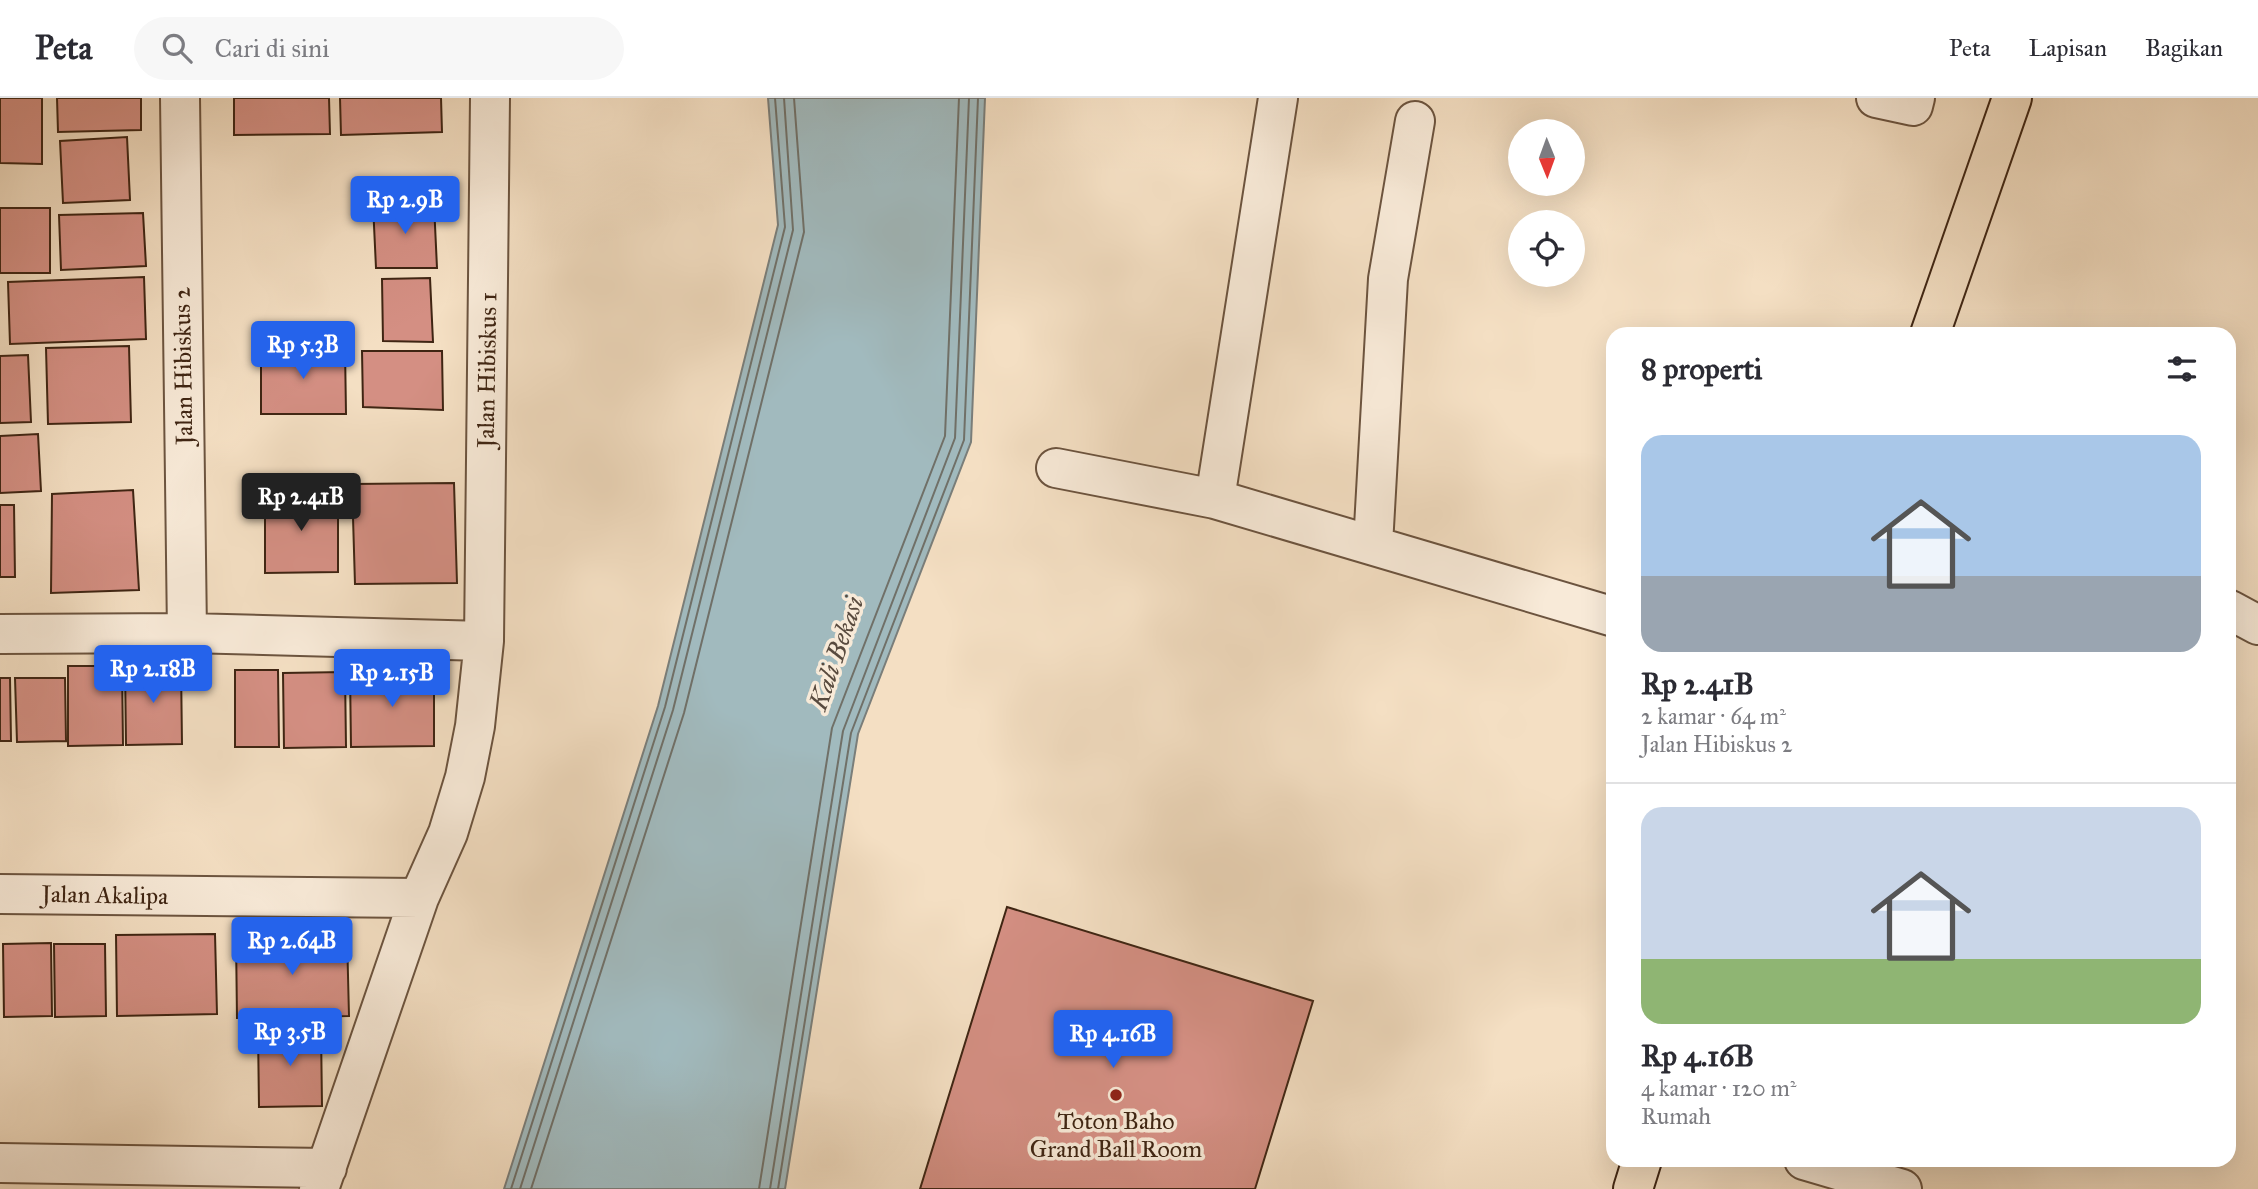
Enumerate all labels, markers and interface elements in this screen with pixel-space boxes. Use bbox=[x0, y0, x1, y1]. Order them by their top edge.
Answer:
search box bbox=[134, 17, 624, 80]
text: Peta bbox=[35, 28, 92, 68]
icon: search bbox=[158, 29, 196, 67]
text: Cari di sini bbox=[214, 32, 329, 64]
text: Peta bbox=[1949, 33, 1991, 63]
text: Lapisan bbox=[2029, 33, 2107, 63]
text: Bagikan bbox=[2145, 33, 2223, 63]
north arrow bbox=[1508, 119, 1586, 196]
map controls bbox=[1508, 119, 1585, 287]
pin: Rp 2.9B bbox=[340, 176, 470, 236]
text: Rp 2.9B bbox=[367, 185, 443, 213]
button: locate bbox=[1508, 210, 1585, 287]
street label: Jalan Hibiskus 2 bbox=[167, 287, 199, 448]
street label: Jalan Hibiskus 1 bbox=[471, 292, 503, 451]
pin: Rp 5.3B bbox=[238, 322, 368, 381]
text: Rp 5.3B bbox=[267, 330, 339, 358]
icon: filters bbox=[2163, 350, 2201, 388]
text: 8 properti bbox=[1641, 351, 1762, 387]
pin: Rp 2.41B bbox=[229, 474, 373, 533]
icon: home bbox=[1858, 481, 1984, 607]
text: Rp 2.41B bbox=[258, 482, 344, 510]
water label: Kali Bekasi bbox=[801, 592, 870, 716]
pin: Rp 2.18B bbox=[81, 646, 225, 705]
pin: Rp 2.15B bbox=[320, 650, 464, 709]
text: Rp 2.18B bbox=[110, 654, 196, 682]
text: Rp 2.15B bbox=[350, 658, 434, 686]
text: Rp 2.41B bbox=[1641, 666, 1754, 702]
text: 2 kamar · 64 m² bbox=[1641, 702, 1786, 730]
text: Jalan Hibiskus 2 bbox=[1641, 730, 1792, 758]
icon: home bbox=[1858, 853, 1984, 979]
street label: Jalan Akalipa bbox=[38, 879, 169, 911]
pin: Rp 2.64B bbox=[220, 918, 364, 977]
text: Rp 2.64B bbox=[247, 926, 337, 954]
pin: Rp 3.5B bbox=[225, 1009, 355, 1068]
pin: Rp 4.16B bbox=[1041, 1010, 1185, 1070]
text: Rp 3.5B bbox=[254, 1017, 326, 1045]
text: Rp 4.16B bbox=[1070, 1019, 1156, 1047]
text: Rp 4.16B bbox=[1641, 1038, 1754, 1074]
text: 4 kamar · 120 m² bbox=[1641, 1074, 1797, 1102]
marker: Toton Baho Grand Ball Room bbox=[1108, 1087, 1124, 1103]
text: Rumah bbox=[1641, 1102, 1711, 1130]
place label: Toton Baho Grand Ball Room bbox=[1030, 1106, 1202, 1164]

